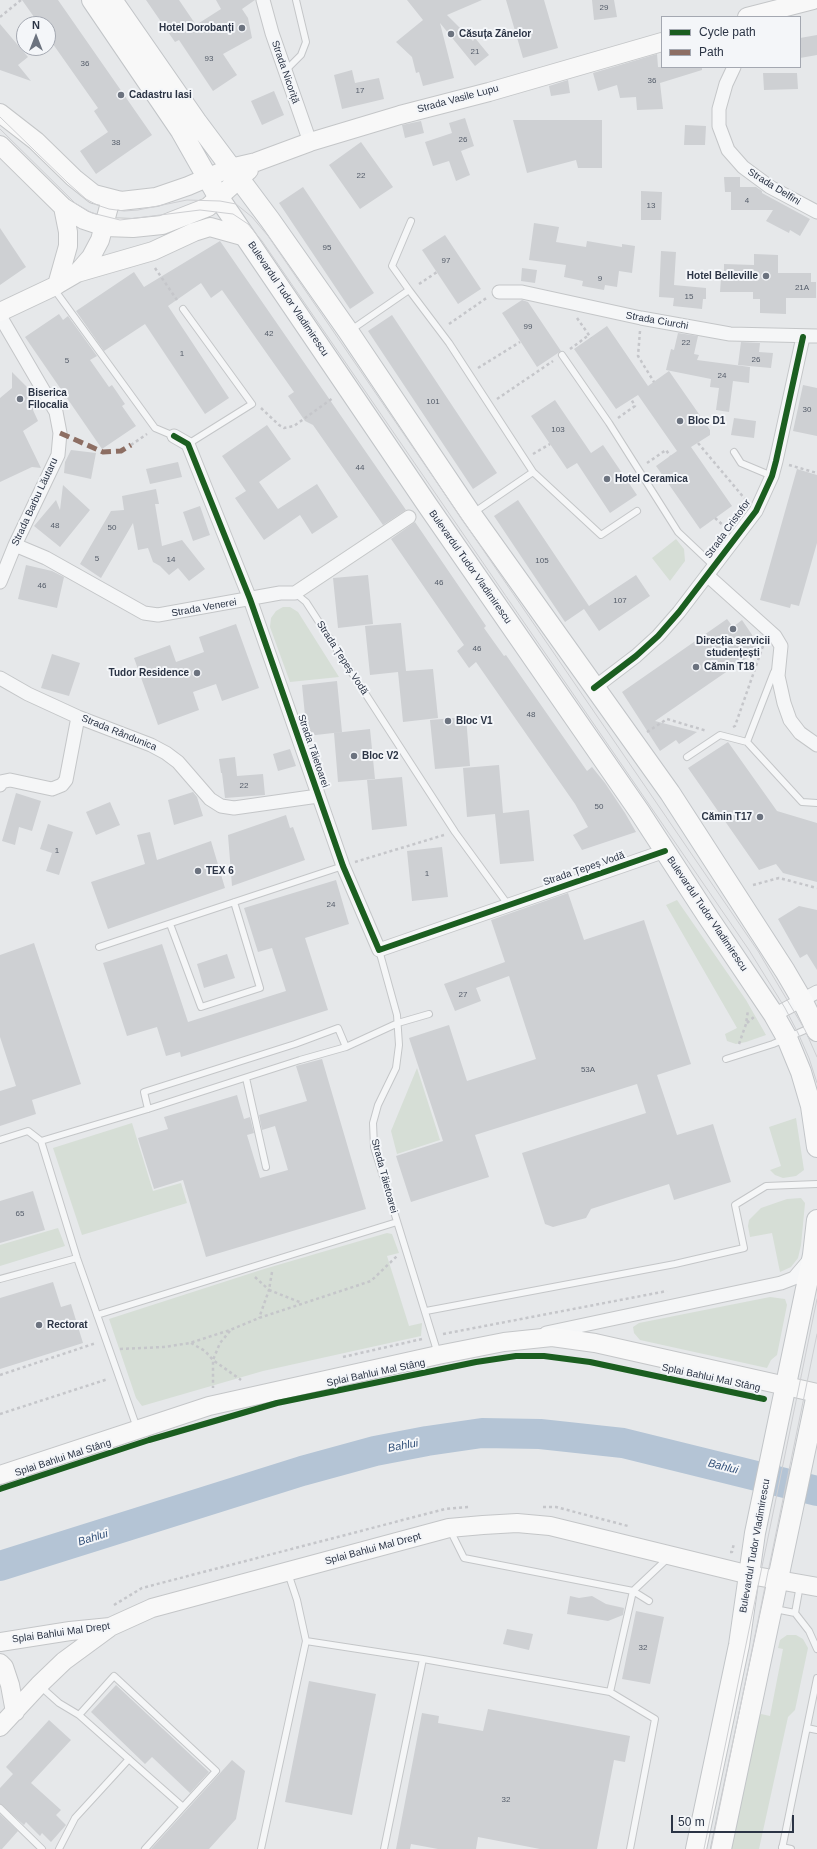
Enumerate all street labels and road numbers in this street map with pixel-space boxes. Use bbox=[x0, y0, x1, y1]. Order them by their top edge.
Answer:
street label: Strada Nicoriță bbox=[269, 39, 301, 105]
street label: Strada Vasile Lupu bbox=[416, 82, 500, 116]
street label: Strada Delfini bbox=[745, 166, 803, 208]
street label: Bulevardul Tudor Vladimirescu bbox=[245, 239, 331, 359]
street label: Strada Ciurchi bbox=[625, 310, 689, 332]
street label: Strada Barbu Lăutaru bbox=[9, 456, 61, 548]
street label: Strada Cristofor bbox=[703, 497, 753, 561]
street label: Bulevardul Tudor Vladimirescu bbox=[426, 508, 514, 626]
street label: Strada Venerei bbox=[170, 596, 238, 620]
street label: Strada Țepeș Vodă bbox=[314, 619, 370, 697]
street label: Strada Rândunica bbox=[80, 712, 158, 754]
street label: Strada Tăietoarei bbox=[295, 713, 331, 789]
street label: Strada Țepeș Vodă bbox=[542, 849, 626, 889]
street label: Bulevardul Tudor Vladimirescu bbox=[664, 854, 750, 974]
street label: Strada Tăietoarei bbox=[368, 1137, 400, 1215]
street label: Splai Bahlui Mal Stâng bbox=[326, 1357, 426, 1389]
street label: Splai Bahlui Mal Stâng bbox=[661, 1362, 761, 1394]
street label: Splai Bahlui Mal Stâng bbox=[13, 1437, 113, 1479]
street label: Bulevardul Tudor Vladimirescu bbox=[737, 1478, 773, 1614]
street label: Splai Bahlui Mal Drept bbox=[324, 1530, 422, 1568]
street label: Splai Bahlui Mal Drept bbox=[11, 1620, 111, 1646]

